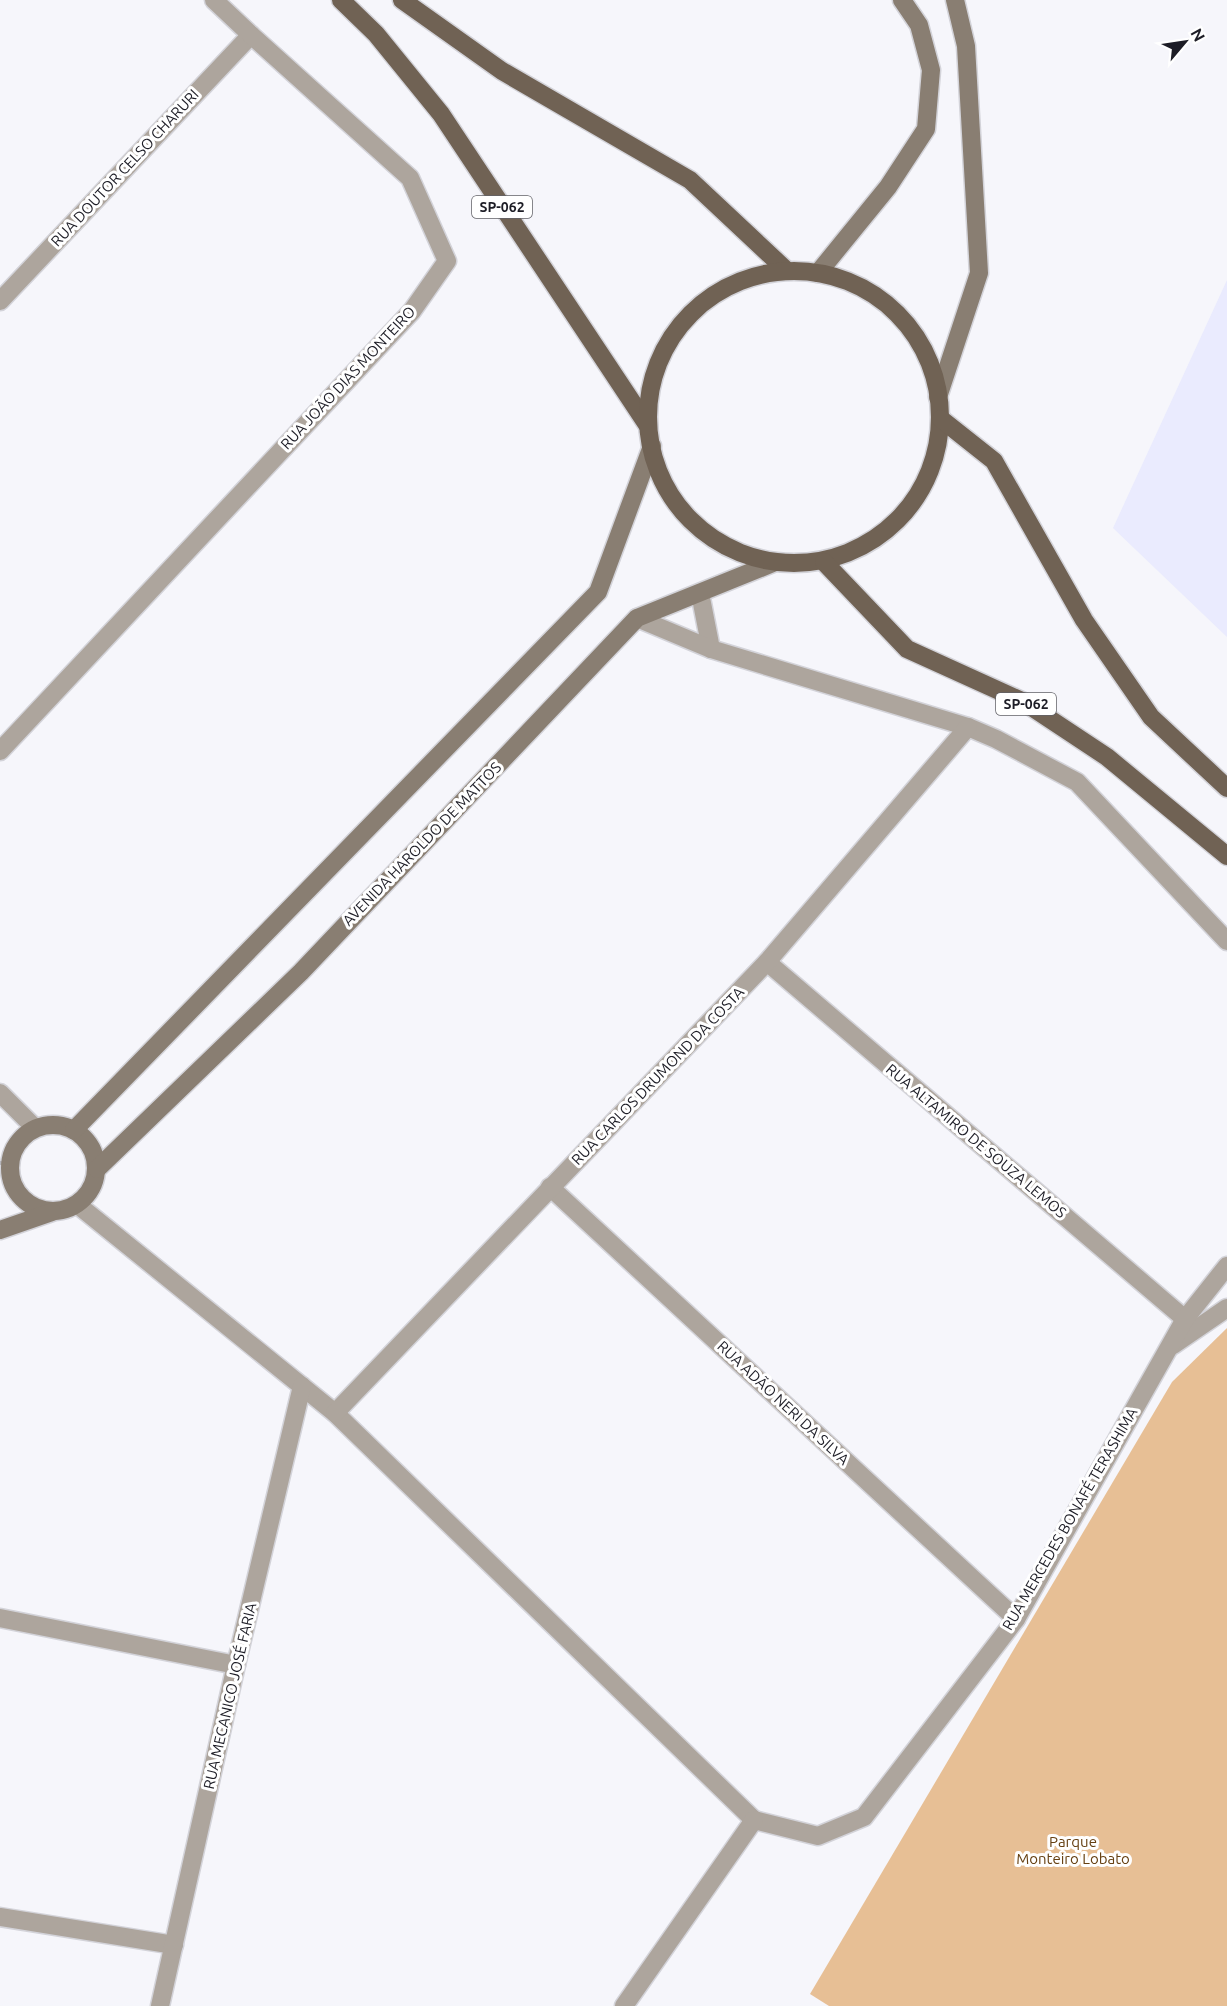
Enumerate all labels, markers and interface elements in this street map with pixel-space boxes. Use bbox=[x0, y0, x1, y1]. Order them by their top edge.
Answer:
north arrow bbox=[1155, 12, 1215, 72]
text: N bbox=[1187, 25, 1209, 44]
street label: RUA DOUTOR CELSO CHARURI bbox=[47, 86, 202, 250]
road number: SP-062 bbox=[472, 196, 532, 218]
street label: RUA JOÃO DIAS MONTEIRO bbox=[277, 303, 418, 453]
road number: SP-062 bbox=[996, 693, 1056, 715]
street label: AVENIDA HAROLDO DE MATTOS bbox=[339, 758, 504, 929]
street label: RUA CARLOS DRUMOND DA COSTA bbox=[568, 983, 747, 1168]
street label: RUA ALTAMIRO DE SOUZA LEMOS bbox=[883, 1060, 1070, 1221]
street label: RUA ADÃO NERI DA SILVA bbox=[714, 1337, 853, 1468]
street label: RUA MERCEDES BONAFÉ TERASHIMA bbox=[999, 1404, 1141, 1633]
street label: RUA MECANICO JOSÉ FARIA bbox=[200, 1601, 259, 1791]
park label: Parque Monteiro Lobato bbox=[1016, 1833, 1130, 1867]

